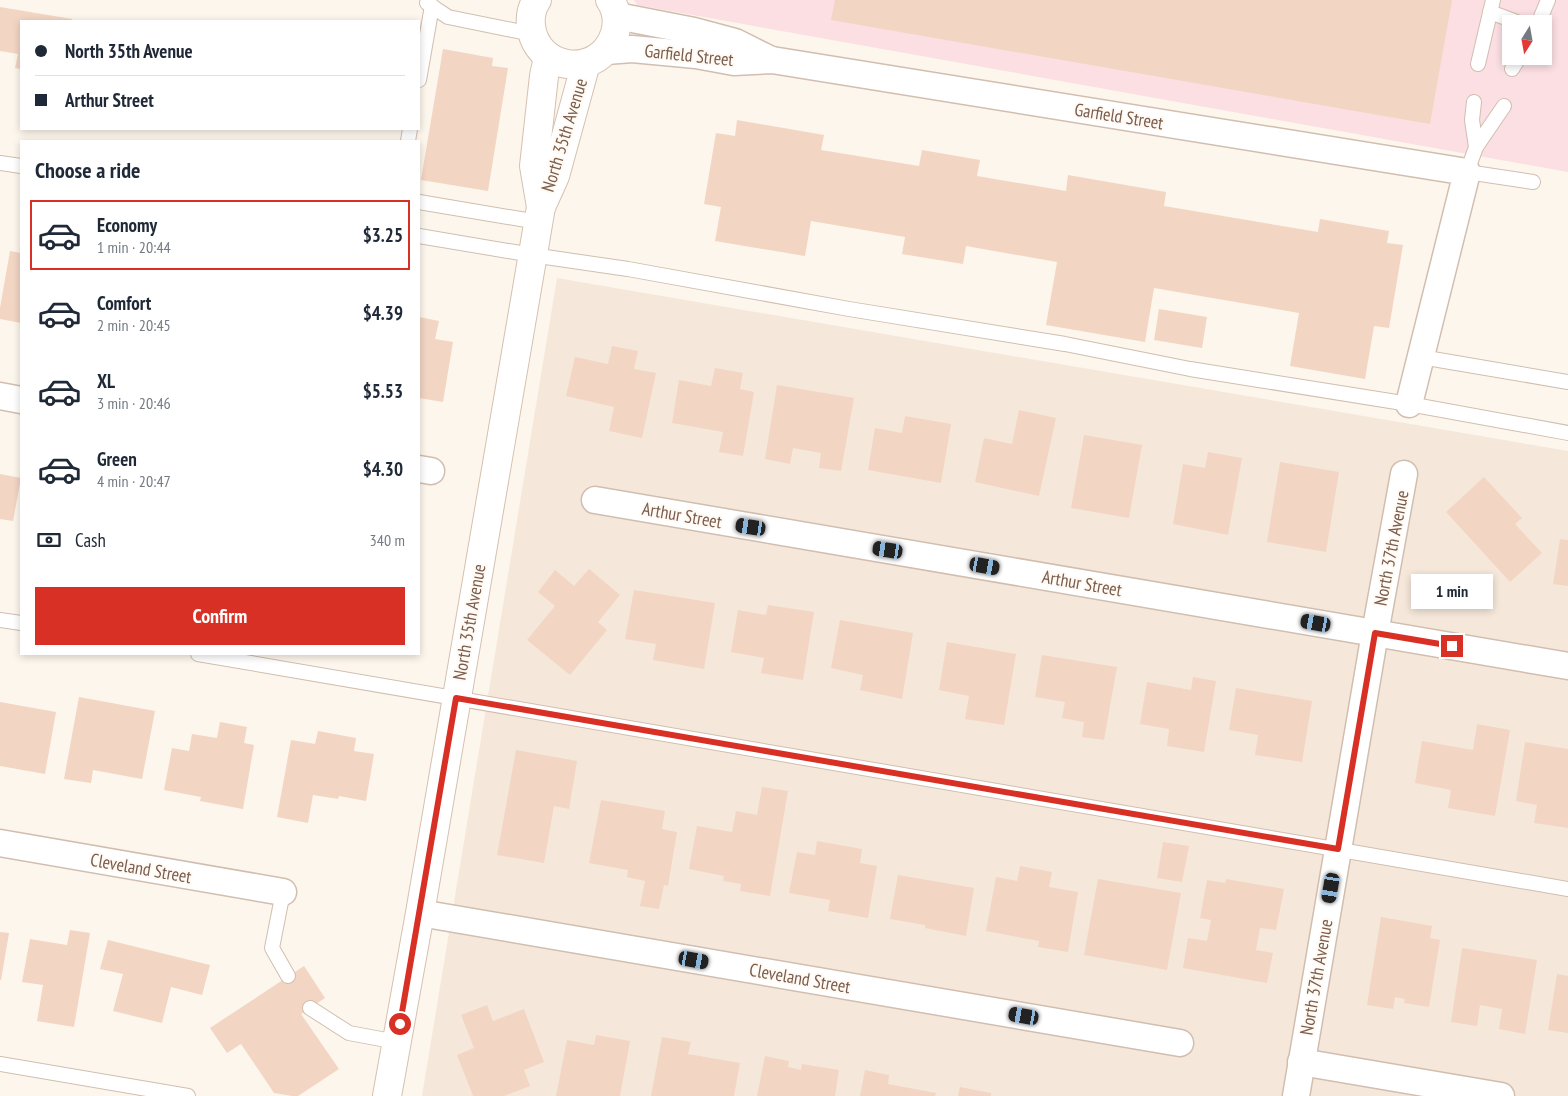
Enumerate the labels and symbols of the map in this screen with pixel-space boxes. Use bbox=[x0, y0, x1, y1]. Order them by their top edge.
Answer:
north arrow bbox=[1502, 15, 1552, 65]
street label: Garfield Street bbox=[643, 39, 735, 71]
street label: North 35th Avenue bbox=[536, 75, 592, 195]
street label: Garfield Street bbox=[1073, 98, 1165, 134]
street label: North 37th Avenue bbox=[1369, 488, 1413, 608]
street label: Arthur Street bbox=[640, 497, 724, 533]
car bbox=[735, 517, 766, 537]
car bbox=[872, 540, 903, 560]
car bbox=[968, 556, 1001, 576]
street label: North 35th Avenue bbox=[447, 562, 491, 682]
street label: Arthur Street bbox=[1040, 565, 1124, 601]
callout: 1 min bbox=[1411, 574, 1493, 608]
car bbox=[1299, 613, 1332, 633]
route end bbox=[1441, 635, 1463, 657]
street label: Cleveland Street bbox=[89, 848, 193, 888]
car bbox=[1321, 872, 1340, 904]
street label: North 37th Avenue bbox=[1294, 917, 1338, 1037]
car bbox=[677, 950, 710, 970]
street label: Cleveland Street bbox=[748, 958, 852, 998]
car bbox=[1007, 1006, 1040, 1026]
route start bbox=[389, 1013, 411, 1035]

